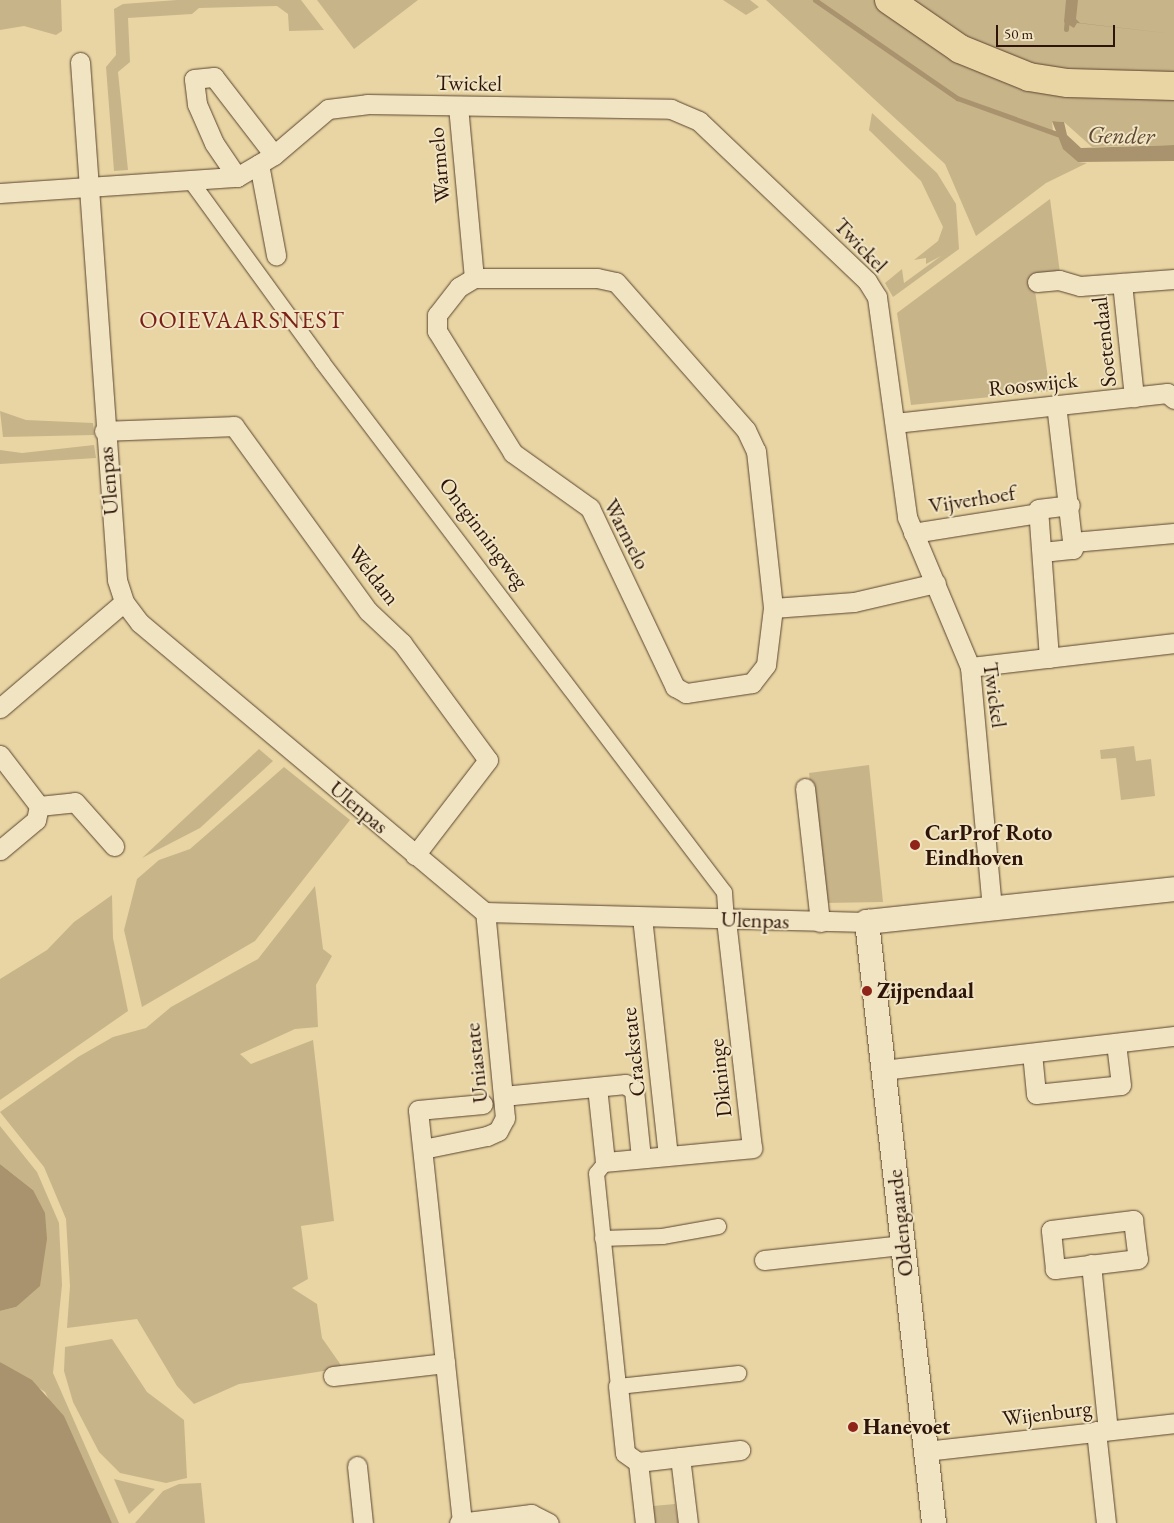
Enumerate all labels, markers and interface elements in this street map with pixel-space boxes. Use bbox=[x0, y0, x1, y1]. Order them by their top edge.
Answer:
scale bar bbox=[999, 15, 1118, 47]
text: 50 m bbox=[1004, 24, 1033, 43]
street label: Twickel bbox=[436, 69, 502, 97]
water label: Gender bbox=[1087, 120, 1155, 150]
street label: Warmelo bbox=[423, 126, 455, 204]
street label: Twickel bbox=[829, 212, 893, 278]
street label: Soetendaal bbox=[1086, 295, 1122, 389]
district label: OOIEVAARSNEST bbox=[138, 306, 346, 334]
street label: Rooswijck bbox=[987, 366, 1079, 402]
street label: Ulenpas bbox=[92, 446, 124, 516]
street label: Ontginningweg bbox=[434, 472, 534, 594]
street label: Vijverhoef bbox=[927, 479, 1017, 519]
street label: Warmelo bbox=[598, 494, 656, 574]
street label: Weldam bbox=[342, 540, 406, 610]
street label: Twickel bbox=[977, 660, 1013, 730]
street label: Ulenpas bbox=[324, 775, 394, 839]
place label: CarProf Roto Eindhoven bbox=[925, 819, 1052, 870]
marker: CarProf Roto Eindhoven bbox=[909, 839, 921, 851]
street label: Ulenpas bbox=[720, 906, 790, 934]
place label: Zijpendaal bbox=[877, 978, 974, 1004]
marker: Zijpendaal bbox=[861, 985, 873, 997]
street label: Crackstate bbox=[615, 1006, 651, 1098]
street label: Uniastate bbox=[459, 1022, 493, 1104]
street label: Dikninge bbox=[703, 1037, 737, 1119]
street label: Oldengaarde bbox=[881, 1168, 919, 1278]
street label: Wijenburg bbox=[1001, 1394, 1093, 1432]
place label: Hanevoet bbox=[863, 1414, 950, 1440]
marker: Hanevoet bbox=[847, 1421, 859, 1433]

